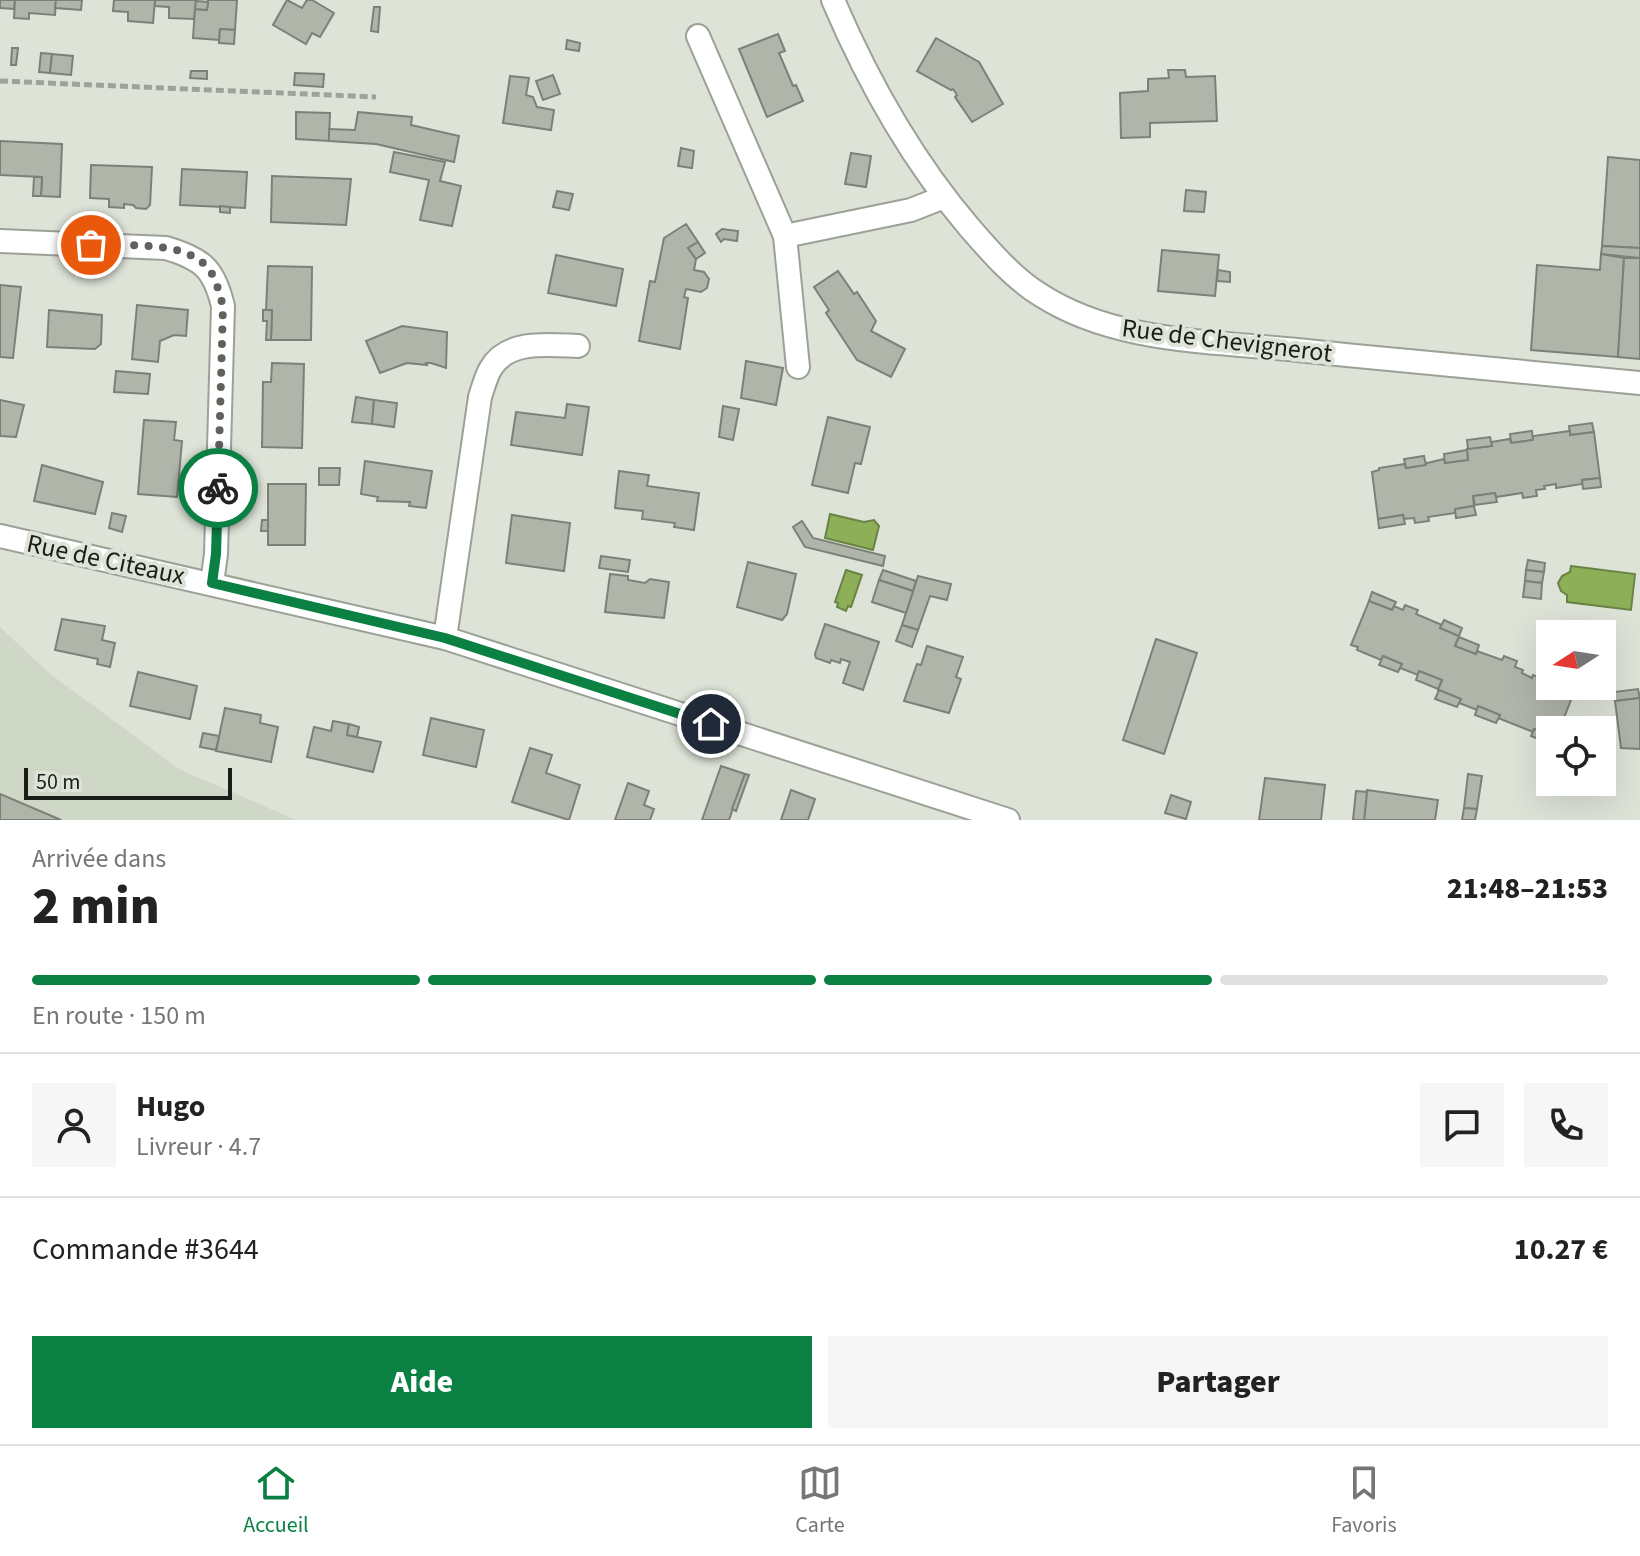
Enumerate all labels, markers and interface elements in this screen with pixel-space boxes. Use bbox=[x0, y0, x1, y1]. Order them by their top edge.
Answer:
pin bbox=[57, 211, 125, 279]
icon: bag bbox=[69, 223, 113, 267]
street label: Rue de Chevignerot bbox=[1120, 309, 1334, 372]
courier bbox=[178, 448, 258, 528]
icon: bike bbox=[196, 466, 240, 510]
street label: Rue de Citeaux bbox=[23, 525, 189, 594]
north arrow bbox=[1536, 620, 1616, 700]
map controls bbox=[1536, 620, 1616, 796]
pin bbox=[677, 690, 745, 758]
icon: home bbox=[689, 702, 733, 746]
button: locate bbox=[1536, 716, 1616, 796]
scale bar bbox=[24, 764, 232, 800]
text: 50 m bbox=[36, 766, 81, 798]
text: Arrivée dans bbox=[32, 840, 166, 877]
text: 21:48–21:53 bbox=[1447, 867, 1608, 910]
text: 2 min bbox=[32, 870, 160, 944]
text: En route · 150 m bbox=[32, 997, 206, 1034]
button: person bbox=[32, 1083, 116, 1167]
button: chat bbox=[1420, 1083, 1504, 1167]
button: phone bbox=[1524, 1083, 1608, 1167]
text: Hugo bbox=[136, 1085, 205, 1128]
text: Livreur · 4.7 bbox=[136, 1128, 261, 1165]
text: Commande #3644 bbox=[32, 1228, 259, 1271]
text: 10.27 € bbox=[1514, 1228, 1608, 1271]
button: Aide bbox=[32, 1336, 812, 1428]
button: Partager bbox=[828, 1336, 1608, 1428]
tab: Accueil bbox=[243, 1461, 309, 1541]
tab: Carte bbox=[795, 1461, 845, 1541]
tab: Favoris bbox=[1331, 1461, 1397, 1541]

